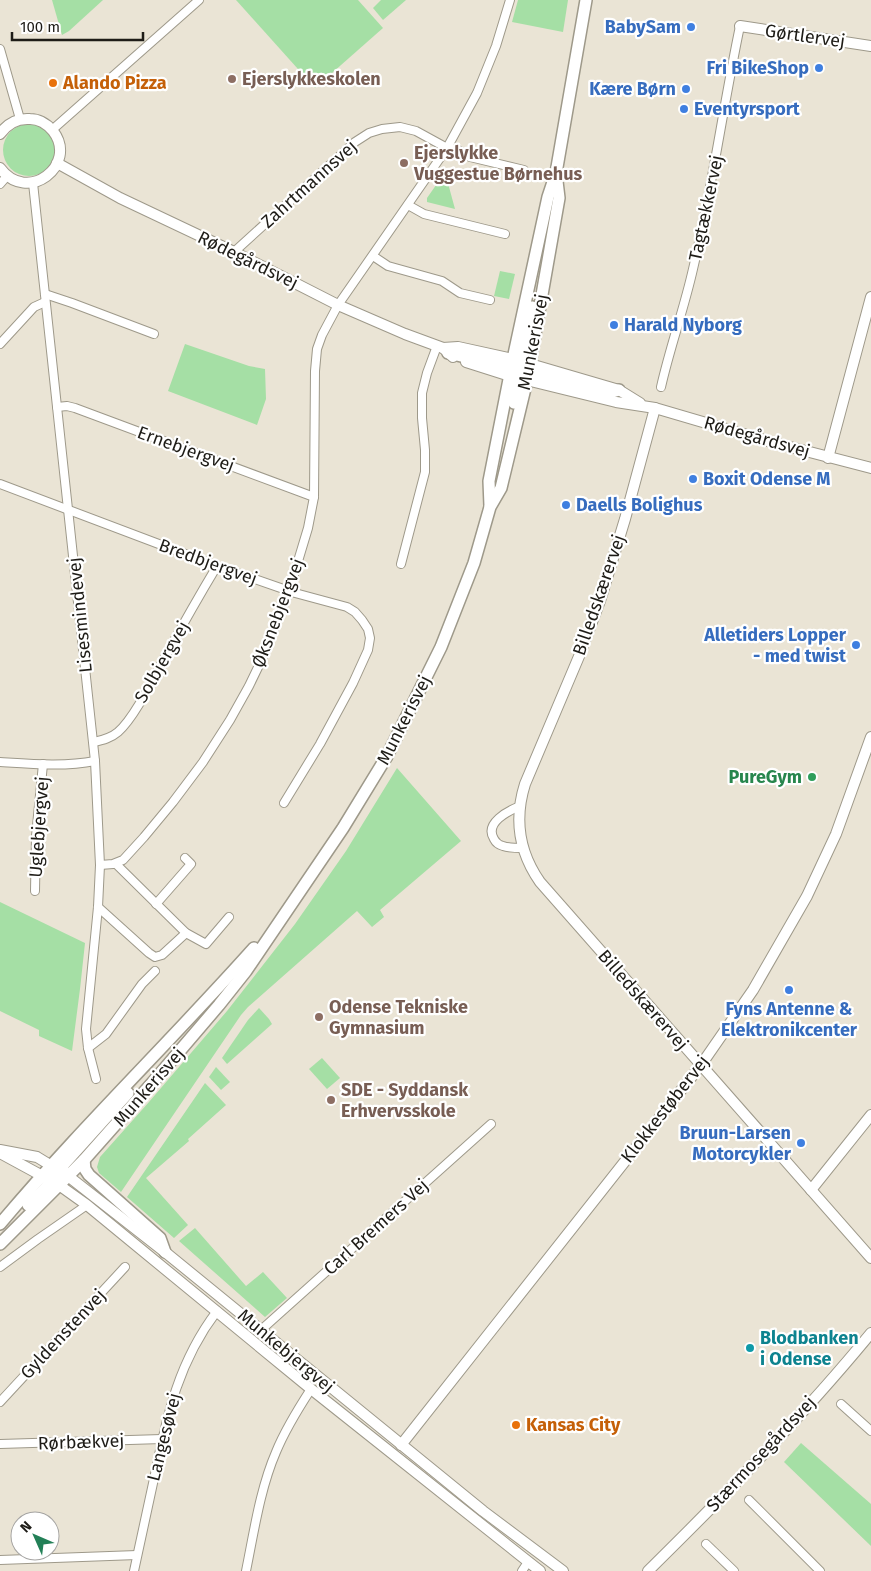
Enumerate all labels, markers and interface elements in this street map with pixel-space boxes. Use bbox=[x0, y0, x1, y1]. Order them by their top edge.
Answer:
scale bar bbox=[12, 10, 144, 42]
place label: BabySam bbox=[605, 16, 681, 38]
text: 100 m bbox=[20, 18, 60, 36]
street label: Gørtlervej bbox=[764, 19, 846, 53]
marker: BabySam bbox=[685, 21, 697, 33]
place label: Fri BikeShop bbox=[707, 57, 809, 79]
marker: Fri BikeShop bbox=[813, 62, 825, 74]
place label: Ejerslykkeskolen bbox=[242, 68, 381, 90]
place label: Alando Pizza bbox=[62, 72, 167, 94]
marker: Ejerslykkeskolen bbox=[226, 73, 238, 85]
marker: Alando Pizza bbox=[47, 77, 59, 89]
place label: Kære Børn bbox=[589, 78, 676, 100]
marker: Kære Børn bbox=[680, 83, 692, 95]
place label: Eventyrsport bbox=[694, 98, 801, 120]
marker: Eventyrsport bbox=[678, 103, 690, 115]
street label: Zahrtmannsvej bbox=[257, 135, 361, 233]
place label: Ejerslykke Vuggestue Børnehus bbox=[413, 142, 583, 185]
street label: Tagtækkervej bbox=[684, 153, 728, 263]
marker: Ejerslykke Vuggestue Børnehus bbox=[398, 157, 410, 169]
street label: Rødegårdsvej bbox=[194, 226, 302, 294]
street label: Munkerisvej bbox=[513, 292, 553, 392]
place label: Harald Nyborg bbox=[624, 314, 742, 336]
marker: Harald Nyborg bbox=[608, 319, 620, 331]
street label: Rødegårdsvej bbox=[701, 411, 813, 463]
street label: Ernebjergvej bbox=[134, 421, 238, 477]
place label: Boxit Odense M bbox=[703, 468, 831, 490]
marker: Boxit Odense M bbox=[687, 473, 699, 485]
place label: Daells Bolighus bbox=[576, 494, 703, 516]
marker: Daells Bolighus bbox=[560, 499, 572, 511]
street label: Billedskærervej bbox=[568, 532, 630, 658]
street label: Bredbjergvej bbox=[156, 534, 260, 590]
street label: Øksnebjergvej bbox=[247, 555, 309, 671]
street label: Lisesmindevej bbox=[63, 556, 97, 674]
street label: Solbjergvej bbox=[130, 617, 194, 707]
place label: Alletiders Lopper - med twist bbox=[703, 624, 847, 667]
marker: Alletiders Lopper - med twist bbox=[850, 639, 862, 651]
street label: Munkerisvej bbox=[372, 671, 436, 769]
place label: PureGym bbox=[729, 766, 802, 788]
marker: PureGym bbox=[806, 771, 818, 783]
street label: Uglebjergvej bbox=[24, 776, 54, 878]
street label: Billedskærervej bbox=[593, 945, 693, 1055]
marker: Fyns Antenne & Elektronikcenter bbox=[783, 984, 795, 996]
place label: Odense Tekniske Gymnasium bbox=[329, 996, 468, 1039]
place label: Fyns Antenne & Elektronikcenter bbox=[721, 998, 858, 1041]
marker: Odense Tekniske Gymnasium bbox=[313, 1011, 325, 1023]
street label: Munkerisvej bbox=[109, 1043, 189, 1131]
street label: Klokkestøbervej bbox=[616, 1051, 714, 1167]
place label: SDE - Syddansk Erhvervsskole bbox=[341, 1079, 469, 1122]
marker: SDE - Syddansk Erhvervsskole bbox=[325, 1094, 337, 1106]
place label: Bruun-Larsen Motorcykler bbox=[679, 1122, 792, 1165]
marker: Bruun-Larsen Motorcykler bbox=[795, 1137, 807, 1149]
street label: Carl Bremers Vej bbox=[319, 1174, 433, 1280]
street label: Gyldenstenvej bbox=[16, 1284, 110, 1384]
street label: Munkebjergvej bbox=[233, 1304, 339, 1398]
place label: Blodbanken i Odense bbox=[760, 1327, 859, 1370]
marker: Blodbanken i Odense bbox=[744, 1342, 756, 1354]
street label: Langesøvej bbox=[142, 1390, 186, 1484]
street label: Stærmosegårdsvej bbox=[702, 1392, 820, 1516]
place label: Kansas City bbox=[526, 1414, 621, 1436]
marker: Kansas City bbox=[510, 1419, 522, 1431]
street label: Rørbækvej bbox=[37, 1429, 125, 1455]
north arrow bbox=[10, 1511, 60, 1561]
text: N bbox=[17, 1518, 35, 1536]

